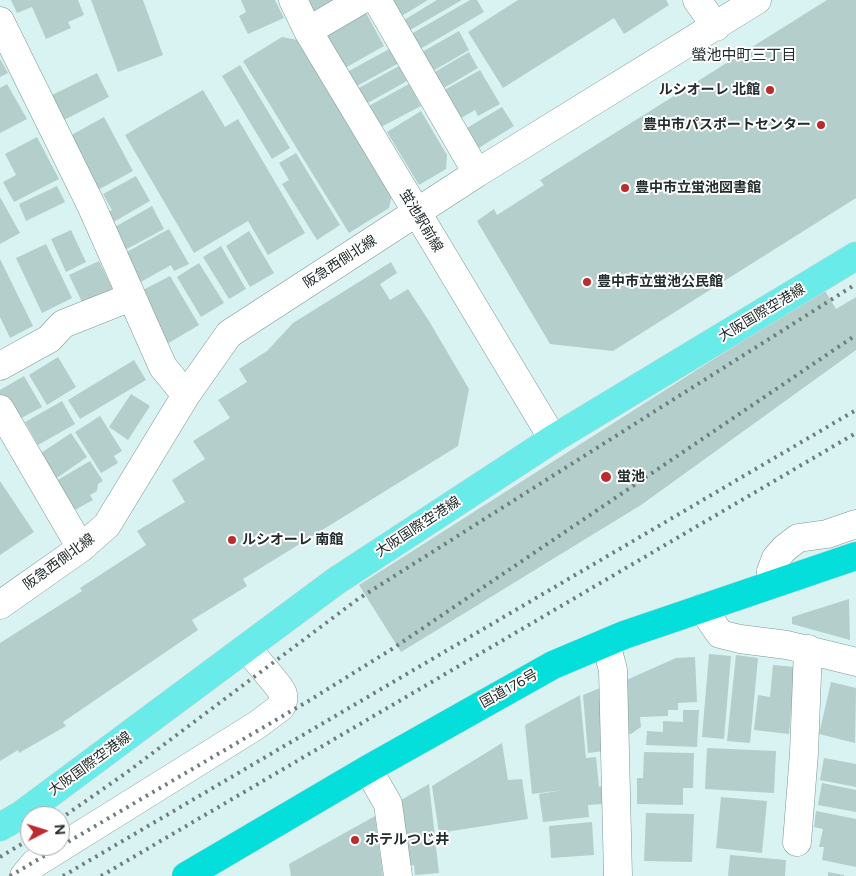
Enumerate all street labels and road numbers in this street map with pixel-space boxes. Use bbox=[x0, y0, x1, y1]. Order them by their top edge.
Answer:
street label: 蛍池駅前線 bbox=[396, 187, 446, 255]
street label: 阪急西側北線 bbox=[300, 232, 380, 292]
street label: 大阪国際空港線 bbox=[716, 281, 808, 345]
street label: 大阪国際空港線 bbox=[372, 493, 464, 561]
street label: 阪急西側北線 bbox=[20, 531, 98, 593]
street label: 国道176号 bbox=[477, 666, 541, 712]
street label: 大阪国際空港線 bbox=[45, 728, 135, 800]

